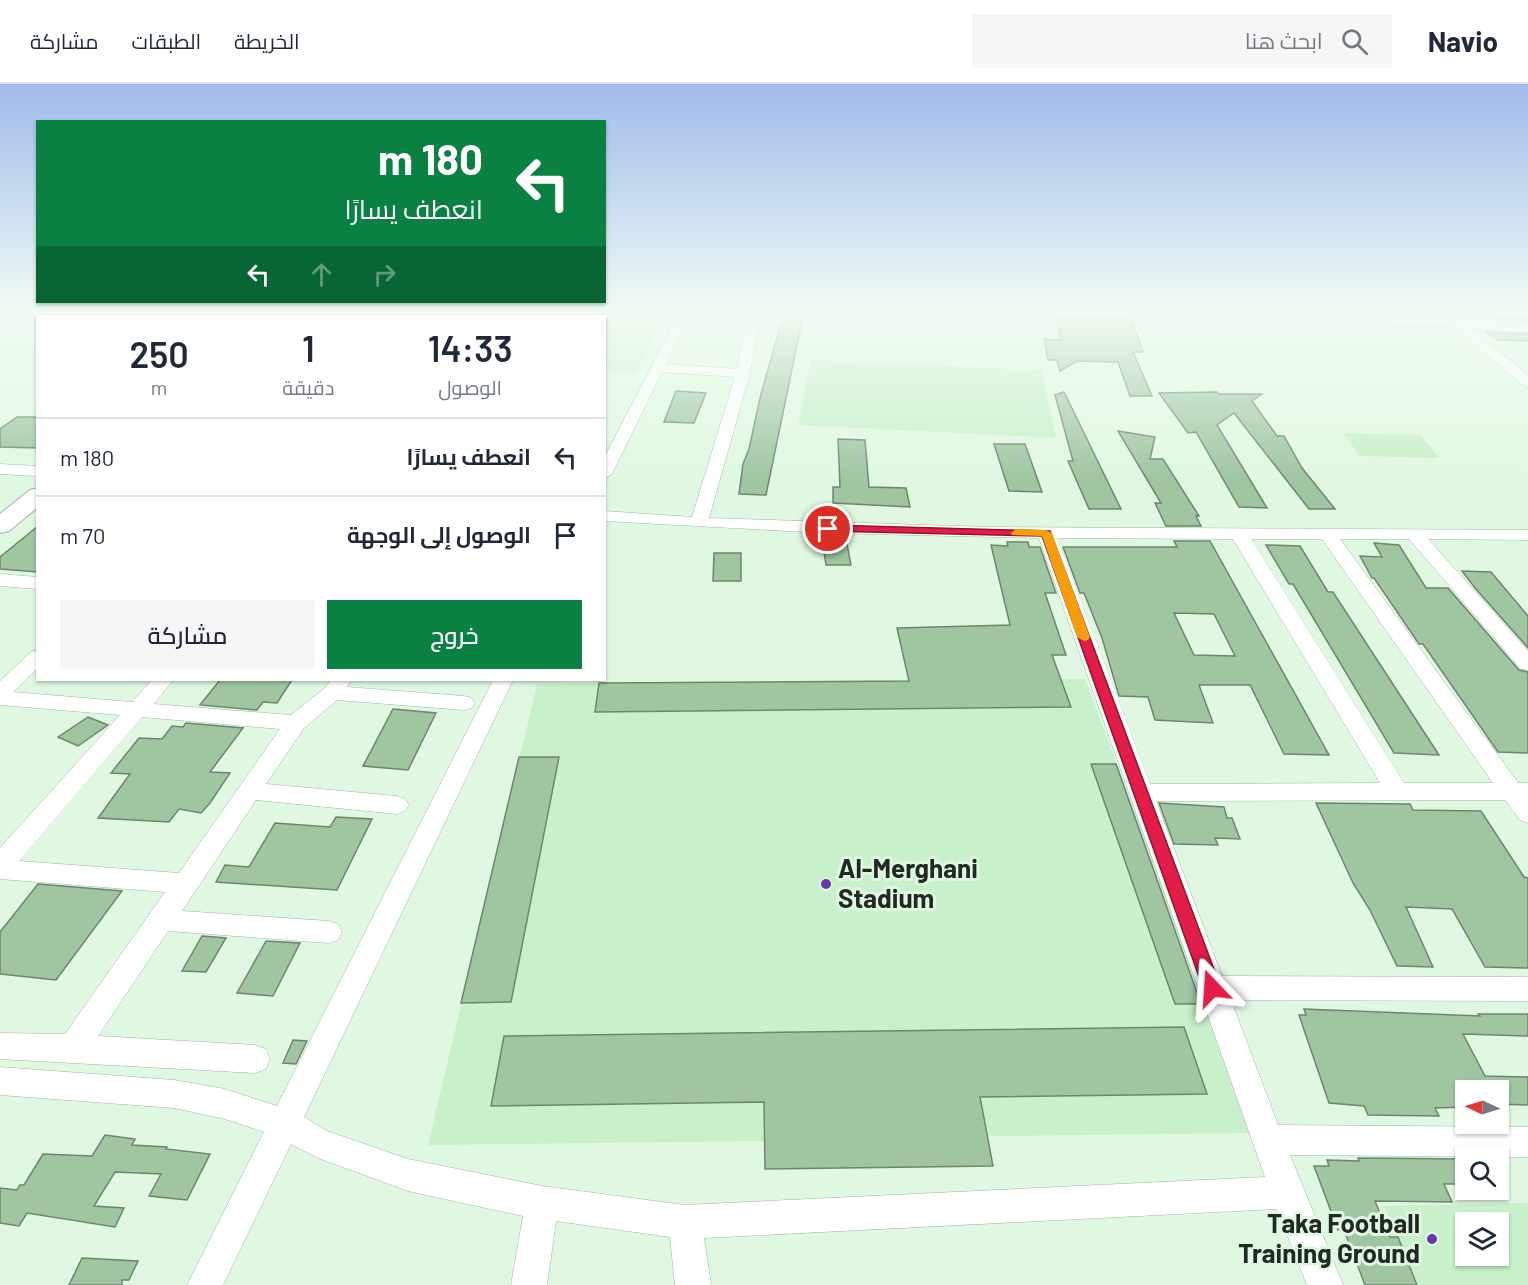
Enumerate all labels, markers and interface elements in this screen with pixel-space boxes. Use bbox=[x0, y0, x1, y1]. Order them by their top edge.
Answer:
search box bbox=[972, 14, 1392, 68]
text: Navio bbox=[1428, 24, 1498, 58]
icon: search bbox=[1338, 25, 1371, 58]
text: ابحث هنا bbox=[1245, 27, 1323, 53]
text: مشاركة bbox=[30, 28, 99, 53]
text: الطبقات bbox=[132, 28, 201, 53]
text: الخريطة bbox=[234, 28, 300, 53]
text: 180 m bbox=[378, 133, 483, 183]
icon: left bbox=[504, 144, 582, 222]
text: انعطف يسارًا bbox=[344, 192, 483, 224]
icon: left bbox=[242, 258, 275, 291]
icon: ahead bbox=[305, 258, 338, 291]
icon: right bbox=[368, 258, 401, 291]
text: 1 bbox=[302, 326, 315, 369]
text: 14:33 bbox=[428, 326, 513, 369]
text: 250 bbox=[129, 332, 189, 375]
text: m bbox=[151, 375, 167, 399]
text: دقيقة bbox=[282, 375, 334, 399]
text: الوصول bbox=[438, 375, 502, 399]
icon: left bbox=[549, 441, 582, 474]
text: انعطف يسارًا bbox=[407, 443, 531, 469]
text: 180 m bbox=[60, 444, 114, 470]
pin bbox=[802, 503, 853, 554]
icon: arrive bbox=[811, 512, 844, 545]
icon: arrive bbox=[549, 519, 582, 552]
text: الوصول إلى الوجهة bbox=[347, 521, 531, 547]
text: 70 m bbox=[60, 522, 105, 548]
button: مشاركة bbox=[60, 600, 315, 669]
button: خروج bbox=[327, 600, 582, 669]
place label: Al-Merghani Stadium bbox=[838, 852, 978, 913]
marker: Al-Merghani Stadium bbox=[819, 877, 833, 891]
position arrow bbox=[1180, 956, 1244, 1020]
north arrow bbox=[1455, 1080, 1509, 1134]
map controls bbox=[1455, 1080, 1509, 1266]
button: search bbox=[1455, 1146, 1509, 1200]
place label: Taka Football Training Ground bbox=[1238, 1207, 1420, 1268]
button: layers bbox=[1455, 1212, 1509, 1266]
marker: Taka Football Training Ground bbox=[1425, 1232, 1439, 1246]

